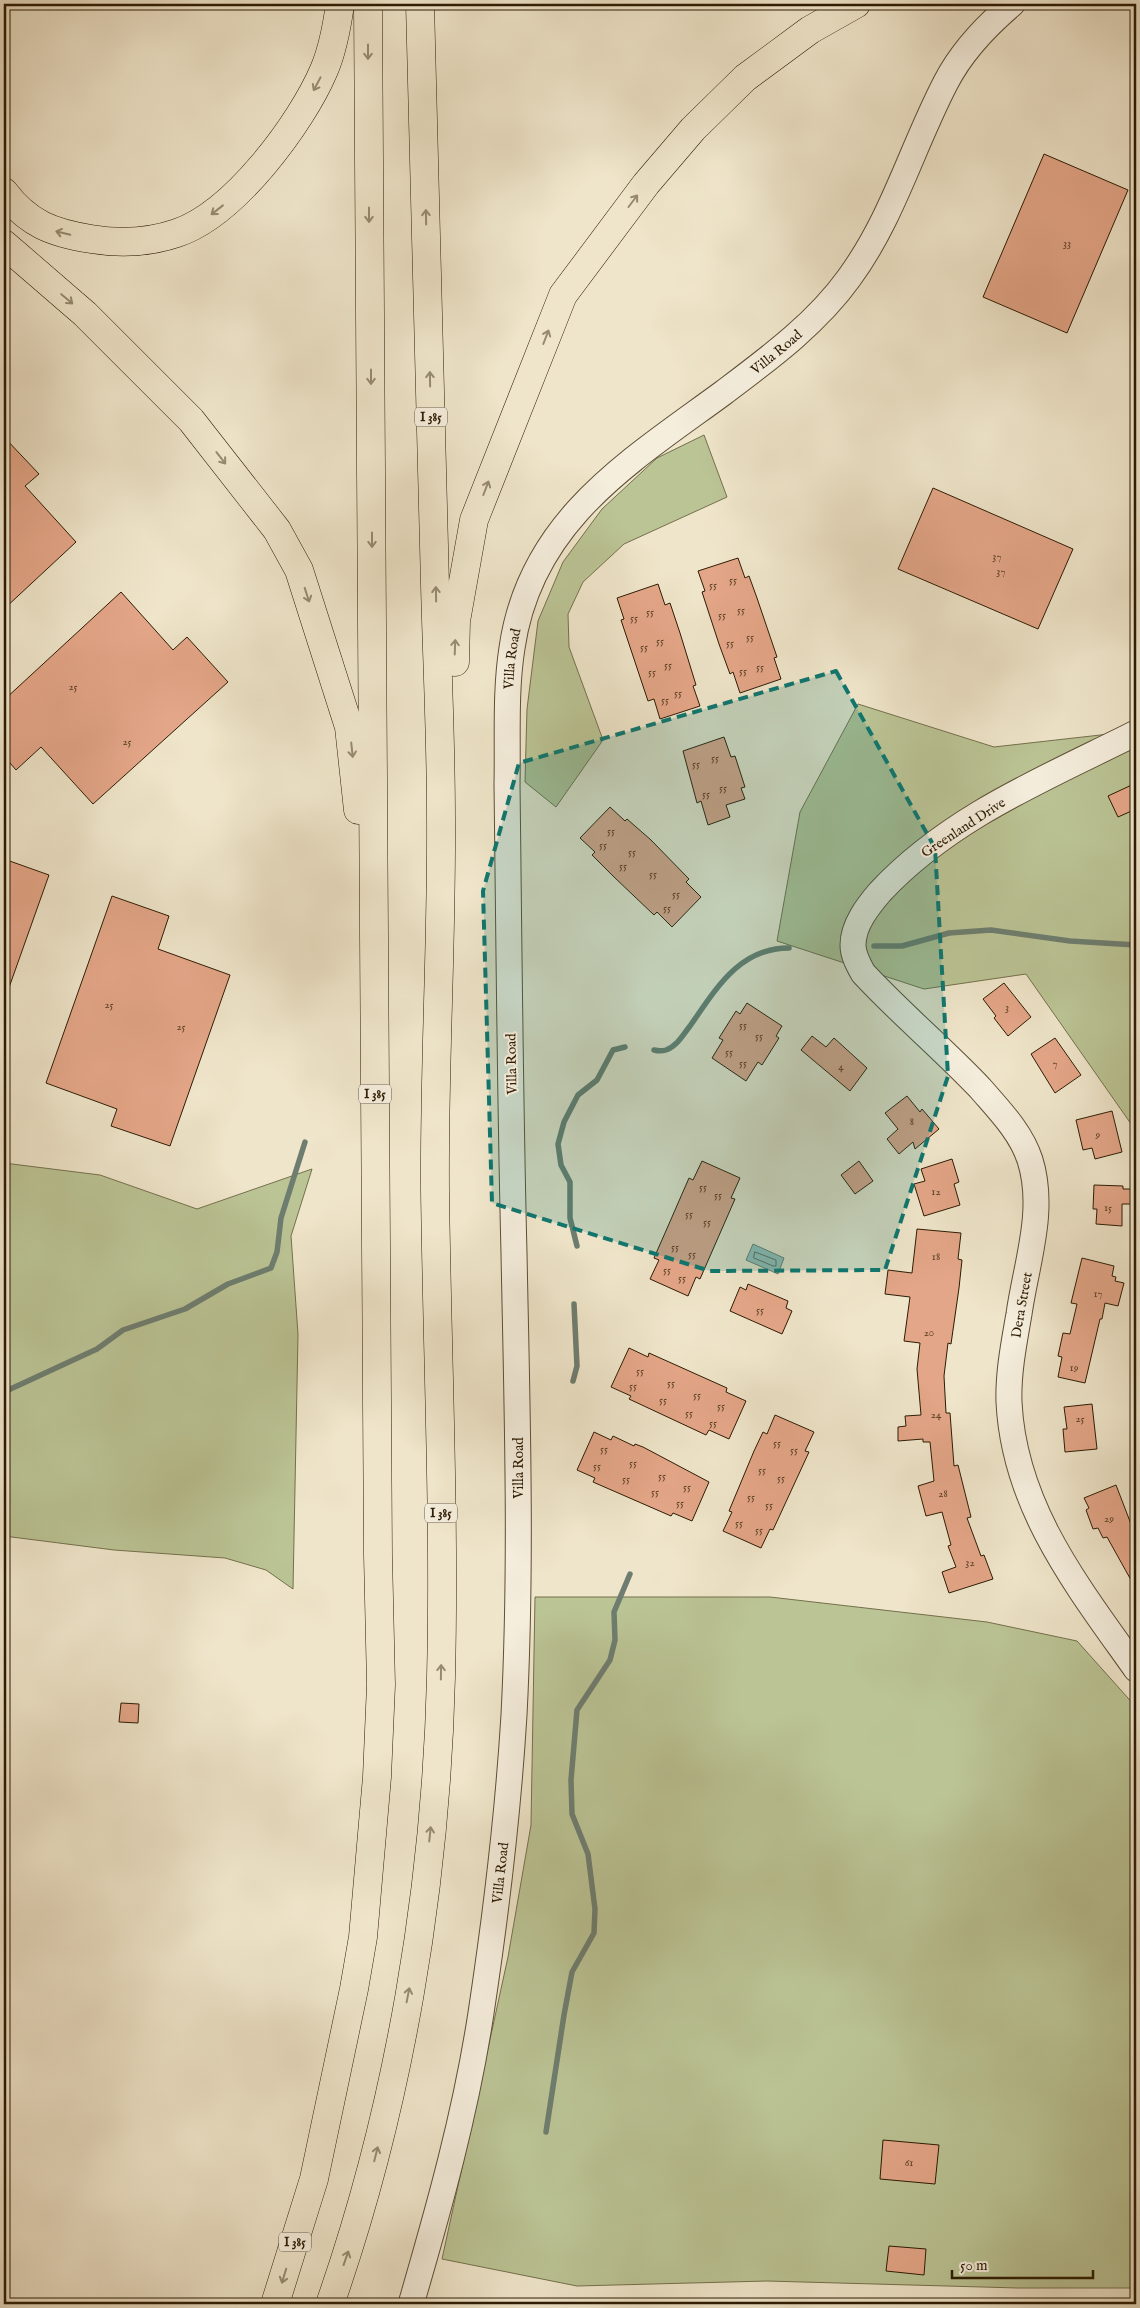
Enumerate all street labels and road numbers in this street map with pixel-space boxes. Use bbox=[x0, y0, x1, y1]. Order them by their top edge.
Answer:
street label: Villa Road bbox=[746, 326, 807, 379]
road number: I 385 bbox=[415, 408, 447, 427]
street label: Villa Road bbox=[500, 626, 525, 691]
street label: Greenland Drive bbox=[918, 794, 1010, 862]
street label: Villa Road bbox=[502, 1033, 522, 1096]
road number: I 385 bbox=[359, 1084, 391, 1104]
street label: Dera Street bbox=[1007, 1271, 1037, 1340]
street label: Villa Road bbox=[510, 1437, 528, 1500]
road number: I 385 bbox=[425, 1504, 457, 1522]
street label: Villa Road bbox=[488, 1841, 513, 1905]
road number: I 385 bbox=[279, 2232, 311, 2252]

